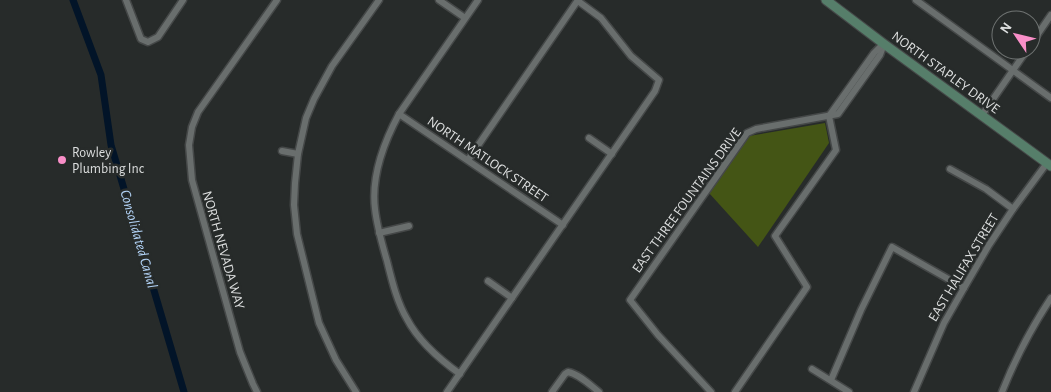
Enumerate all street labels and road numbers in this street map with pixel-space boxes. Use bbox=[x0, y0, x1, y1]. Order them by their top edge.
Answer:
street label: NORTH STAPLEY DRIVE bbox=[889, 29, 1002, 117]
street label: NORTH MATLOCK STREET bbox=[425, 114, 550, 205]
street label: EAST THREE FOUNTAINS DRIVE bbox=[630, 126, 744, 275]
street label: NORTH NEVADA WAY bbox=[199, 189, 247, 312]
street label: EAST HALIFAX STREET bbox=[926, 211, 1002, 324]

